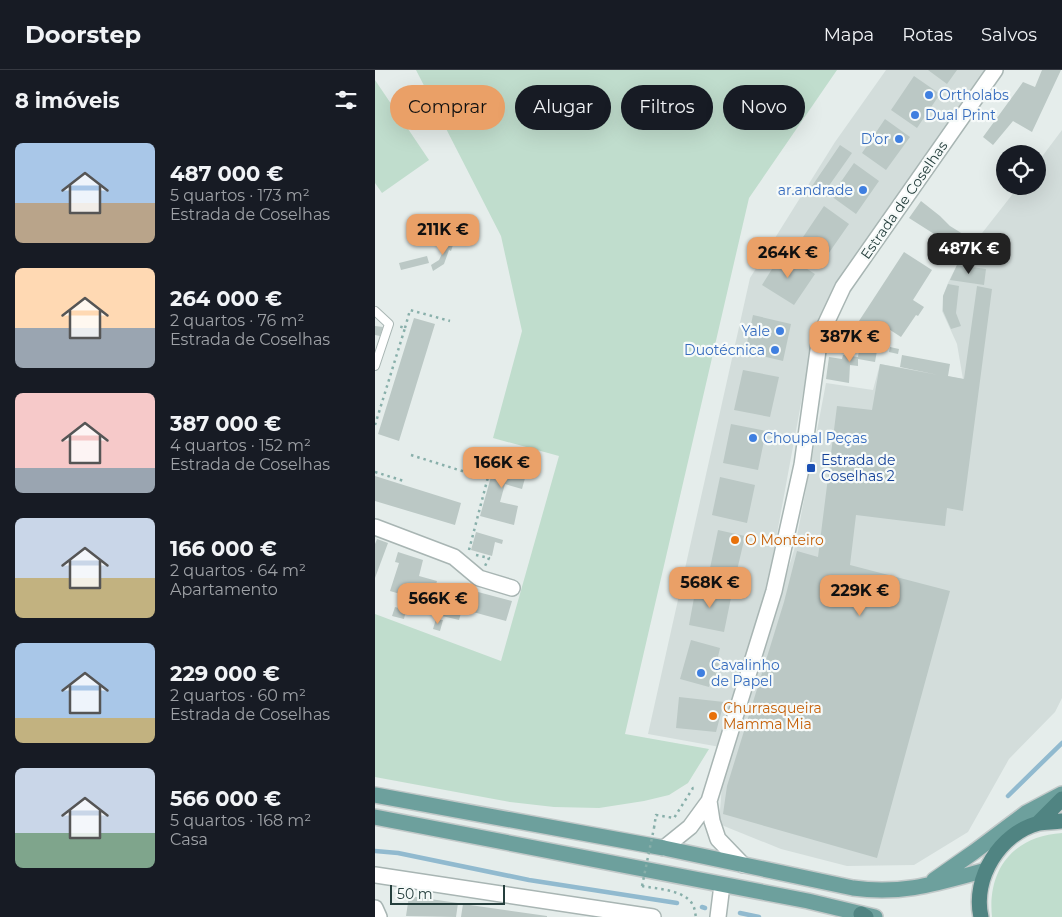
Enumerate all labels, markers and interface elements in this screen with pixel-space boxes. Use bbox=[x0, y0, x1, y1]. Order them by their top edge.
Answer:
text: Doorstep bbox=[25, 20, 141, 49]
text: Mapa bbox=[824, 24, 874, 46]
text: Rotas bbox=[902, 24, 953, 46]
text: Salvos bbox=[981, 24, 1037, 46]
chip: Comprar bbox=[390, 85, 505, 130]
chip: Alugar bbox=[515, 85, 611, 130]
chip: Filtros bbox=[621, 85, 713, 130]
chip: Novo bbox=[723, 85, 805, 130]
icon: filters bbox=[332, 86, 360, 114]
place label: Ortholabs bbox=[939, 86, 1009, 104]
text: 8 imóveis bbox=[15, 88, 120, 113]
marker: Ortholabs bbox=[923, 89, 935, 101]
place label: Dual Print bbox=[925, 106, 996, 124]
marker: Dual Print bbox=[909, 109, 921, 121]
place label: D'or bbox=[861, 130, 889, 148]
marker: D'or bbox=[893, 133, 905, 145]
street label: Estrada de Coselhas bbox=[856, 137, 952, 263]
map controls bbox=[996, 145, 1046, 195]
button: locate bbox=[996, 145, 1046, 195]
text: 487 000 € bbox=[170, 161, 283, 186]
icon: home bbox=[55, 163, 115, 223]
place label: ar.andrade bbox=[778, 181, 853, 199]
marker: ar.andrade bbox=[857, 184, 869, 196]
text: 5 quartos · 173 m² bbox=[170, 186, 310, 205]
text: Estrada de Coselhas bbox=[170, 205, 330, 224]
pin: 211K € bbox=[402, 214, 484, 256]
text: 211K € bbox=[417, 220, 469, 239]
pin: 487K € bbox=[928, 232, 1010, 275]
pin: 264K € bbox=[747, 236, 829, 279]
text: 487K € bbox=[938, 239, 1000, 258]
text: 264K € bbox=[758, 243, 818, 262]
text: 264 000 € bbox=[170, 286, 282, 311]
icon: home bbox=[55, 288, 115, 348]
text: 2 quartos · 76 m² bbox=[170, 311, 304, 330]
pin: 387K € bbox=[809, 320, 891, 363]
place label: Yale bbox=[742, 322, 770, 340]
marker: Yale bbox=[774, 325, 786, 337]
text: 387K € bbox=[820, 327, 880, 346]
text: Estrada de Coselhas bbox=[170, 330, 330, 349]
place label: Duotécnica bbox=[684, 341, 765, 359]
marker: Duotécnica bbox=[769, 344, 781, 356]
text: 387 000 € bbox=[170, 411, 281, 436]
icon: home bbox=[55, 413, 115, 473]
place label: Choupal Peças bbox=[763, 429, 867, 447]
marker: Choupal Peças bbox=[747, 432, 759, 444]
text: 4 quartos · 152 m² bbox=[170, 436, 311, 455]
pin: 166K € bbox=[461, 446, 543, 489]
place label: Estrada de Coselhas 2 bbox=[821, 451, 895, 485]
text: 166K € bbox=[474, 453, 530, 472]
text: Estrada de Coselhas bbox=[170, 455, 330, 474]
marker: Estrada de Coselhas 2 bbox=[805, 462, 817, 474]
place label: O Monteiro bbox=[745, 531, 824, 549]
marker: O Monteiro bbox=[729, 534, 741, 546]
text: 166 000 € bbox=[170, 536, 277, 561]
icon: home bbox=[55, 538, 115, 598]
text: 2 quartos · 64 m² bbox=[170, 561, 306, 580]
pin: 568K € bbox=[669, 566, 751, 609]
text: 568K € bbox=[680, 573, 740, 592]
pin: 229K € bbox=[819, 574, 901, 617]
text: Apartamento bbox=[170, 580, 278, 599]
text: 229K € bbox=[831, 581, 889, 600]
pin: 566K € bbox=[397, 582, 479, 625]
text: 566K € bbox=[408, 589, 468, 608]
place label: Cavalinho de Papel bbox=[711, 656, 780, 690]
text: 229 000 € bbox=[170, 661, 280, 686]
icon: home bbox=[55, 663, 115, 723]
marker: Cavalinho de Papel bbox=[695, 667, 707, 679]
text: 2 quartos · 60 m² bbox=[170, 686, 306, 705]
place label: Churrasqueira Mamma Mia bbox=[723, 699, 822, 733]
text: Estrada de Coselhas bbox=[170, 705, 330, 724]
marker: Churrasqueira Mamma Mia bbox=[707, 710, 719, 722]
text: 566 000 € bbox=[170, 786, 281, 811]
icon: home bbox=[55, 788, 115, 848]
text: 5 quartos · 168 m² bbox=[170, 811, 311, 830]
text: Casa bbox=[170, 830, 208, 849]
scale bar bbox=[390, 882, 505, 905]
text: 50 m bbox=[397, 885, 433, 903]

